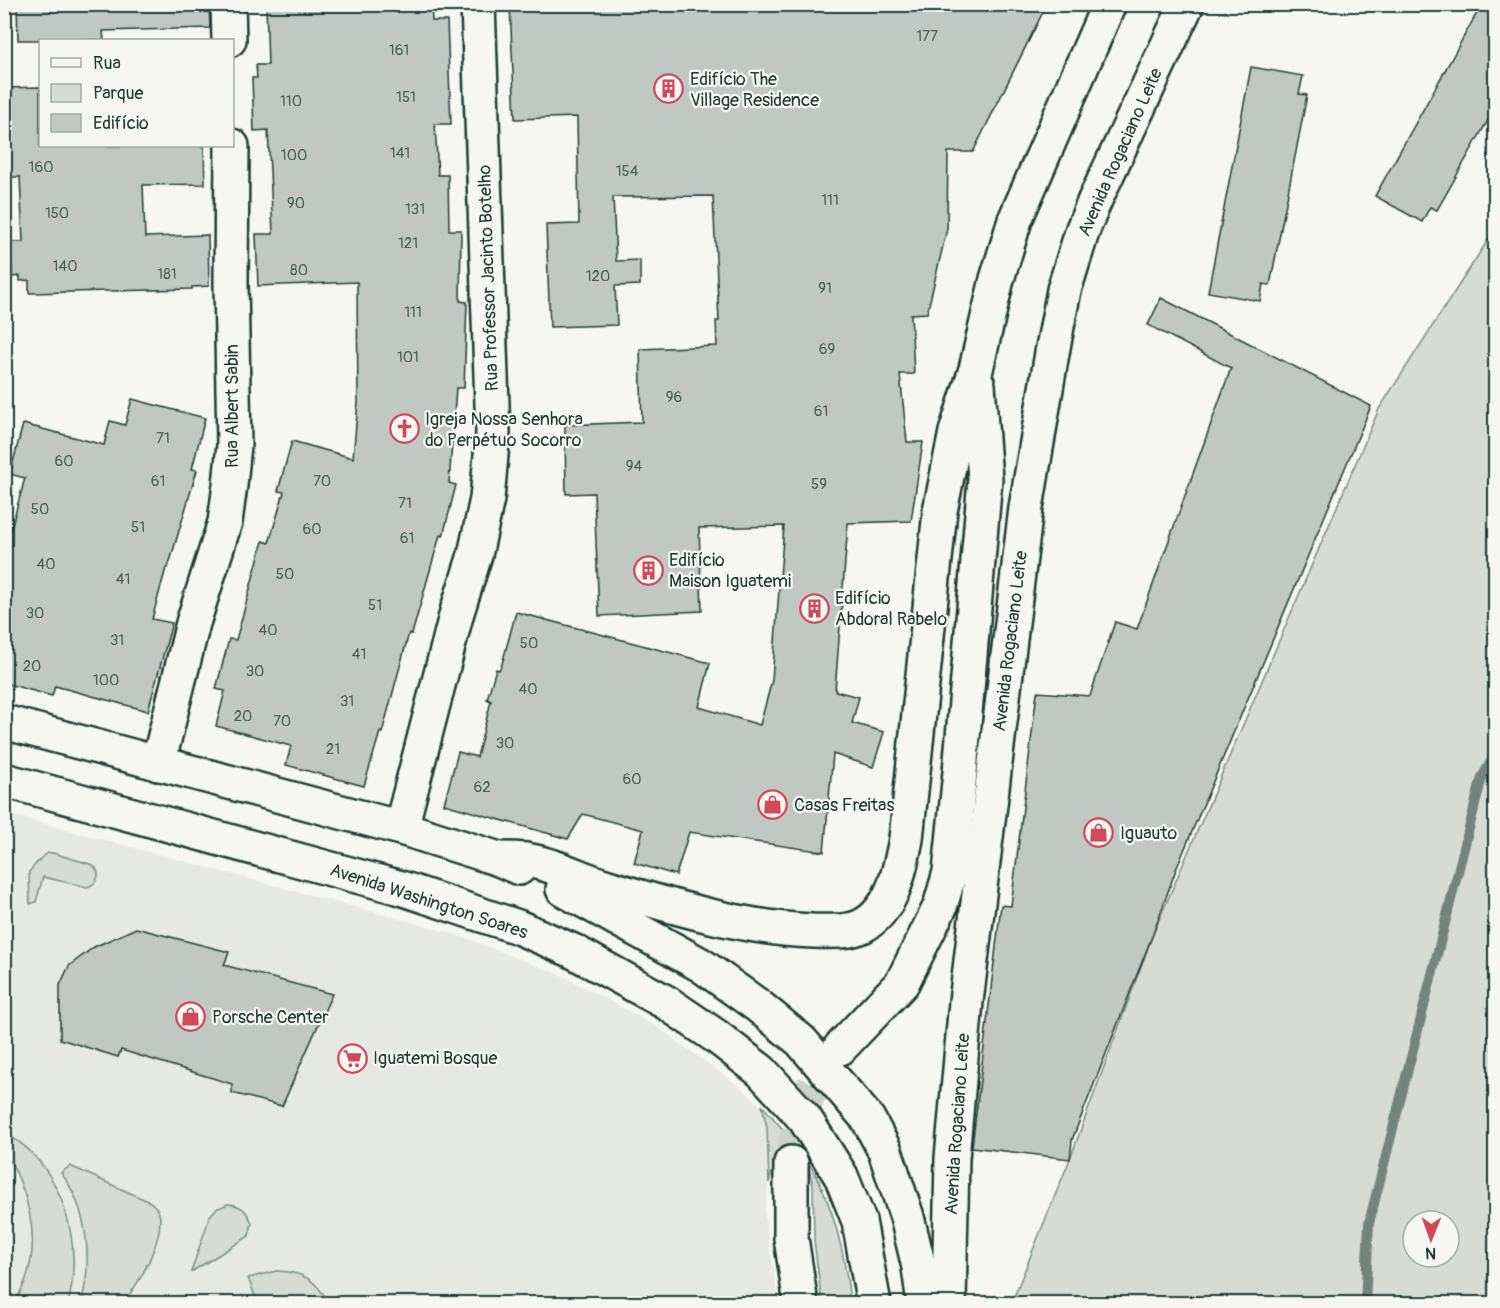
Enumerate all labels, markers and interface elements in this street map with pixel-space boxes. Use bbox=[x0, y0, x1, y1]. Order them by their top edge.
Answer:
house number: 177 bbox=[916, 27, 938, 46]
legend bbox=[39, 39, 234, 147]
house number: 161 bbox=[389, 41, 409, 60]
text: Rua bbox=[93, 52, 121, 75]
street label: Avenida Rogaciano Leite bbox=[1073, 64, 1168, 240]
place label: Edifício The Village Residence bbox=[690, 68, 819, 112]
building icon: Edifício The Village Residence bbox=[653, 73, 685, 105]
text: Parque bbox=[93, 82, 143, 105]
house number: 151 bbox=[396, 88, 416, 107]
house number: 110 bbox=[280, 92, 302, 111]
text: Edifício bbox=[93, 112, 149, 135]
house number: 141 bbox=[390, 144, 410, 163]
house number: 100 bbox=[281, 146, 307, 165]
house number: 160 bbox=[29, 158, 53, 177]
house number: 154 bbox=[616, 162, 639, 181]
street label: Rua Professor Jacinto Botelho bbox=[473, 164, 504, 392]
house number: 111 bbox=[821, 191, 839, 210]
house number: 90 bbox=[287, 194, 305, 213]
house number: 131 bbox=[405, 200, 425, 219]
house number: 150 bbox=[45, 204, 69, 223]
house number: 121 bbox=[398, 234, 418, 253]
house number: 140 bbox=[53, 257, 77, 276]
house number: 80 bbox=[290, 261, 308, 280]
house number: 181 bbox=[157, 265, 177, 284]
house number: 120 bbox=[586, 267, 610, 286]
house number: 91 bbox=[818, 279, 832, 298]
house number: 111 bbox=[404, 303, 422, 322]
house number: 69 bbox=[819, 340, 835, 359]
street label: Rua Albert Sabin bbox=[221, 344, 244, 468]
house number: 101 bbox=[397, 348, 419, 367]
house number: 96 bbox=[666, 388, 682, 407]
house number: 61 bbox=[814, 402, 828, 421]
place label: Igreja Nossa Senhora do Perpétuo Socorro bbox=[425, 408, 583, 452]
church icon: Igreja Nossa Senhora do Perpétuo Socorro bbox=[388, 413, 420, 445]
house number: 71 bbox=[156, 429, 170, 448]
house number: 60 bbox=[55, 452, 73, 471]
house number: 94 bbox=[626, 457, 643, 476]
house number: 61 bbox=[151, 472, 165, 491]
house number: 70 bbox=[313, 472, 331, 491]
house number: 59 bbox=[811, 475, 827, 494]
house number: 71 bbox=[398, 494, 412, 513]
house number: 50 bbox=[31, 500, 49, 519]
house number: 51 bbox=[131, 518, 145, 537]
house number: 60 bbox=[303, 520, 321, 539]
house number: 61 bbox=[400, 529, 414, 548]
place label: Edifício Maison Iguatemi bbox=[669, 549, 791, 593]
street label: Avenida Rogaciano Leite bbox=[988, 549, 1033, 733]
building icon: Edifício Maison Iguatemi bbox=[632, 554, 664, 586]
house number: 40 bbox=[37, 555, 55, 574]
house number: 50 bbox=[276, 565, 294, 584]
house number: 41 bbox=[116, 570, 130, 589]
place label: Edifício Abdoral Rabelo bbox=[835, 587, 947, 631]
building icon: Edifício Abdoral Rabelo bbox=[798, 592, 830, 624]
house number: 51 bbox=[368, 596, 382, 615]
house number: 30 bbox=[26, 604, 44, 623]
house number: 40 bbox=[259, 621, 277, 640]
house number: 31 bbox=[110, 631, 124, 650]
house number: 50 bbox=[520, 634, 538, 653]
house number: 41 bbox=[352, 645, 366, 664]
house number: 20 bbox=[23, 657, 41, 676]
house number: 30 bbox=[246, 662, 264, 681]
house number: 100 bbox=[93, 671, 119, 690]
house number: 40 bbox=[519, 680, 537, 699]
house number: 31 bbox=[340, 692, 354, 711]
house number: 20 bbox=[234, 707, 252, 726]
house number: 70 bbox=[273, 712, 291, 731]
house number: 30 bbox=[496, 734, 514, 753]
house number: 21 bbox=[326, 740, 340, 759]
house number: 60 bbox=[623, 770, 641, 789]
house number: 62 bbox=[473, 778, 491, 797]
shop icon: Casas Freitas bbox=[757, 789, 789, 821]
place label: Casas Freitas bbox=[794, 794, 895, 817]
shop icon: Iguauto bbox=[1083, 817, 1115, 849]
place label: Iguauto bbox=[1120, 822, 1178, 845]
street label: Avenida Washington Soares bbox=[327, 859, 531, 944]
shop icon: Porsche Center bbox=[175, 1001, 207, 1033]
place label: Porsche Center bbox=[212, 1006, 329, 1029]
street label: Avenida Rogaciano Leite bbox=[940, 1032, 975, 1216]
supermarket icon: Iguatemi Bosque bbox=[336, 1042, 368, 1074]
place label: Iguatemi Bosque bbox=[373, 1047, 497, 1070]
north arrow bbox=[1401, 1209, 1461, 1269]
text: N bbox=[1425, 1243, 1436, 1263]

